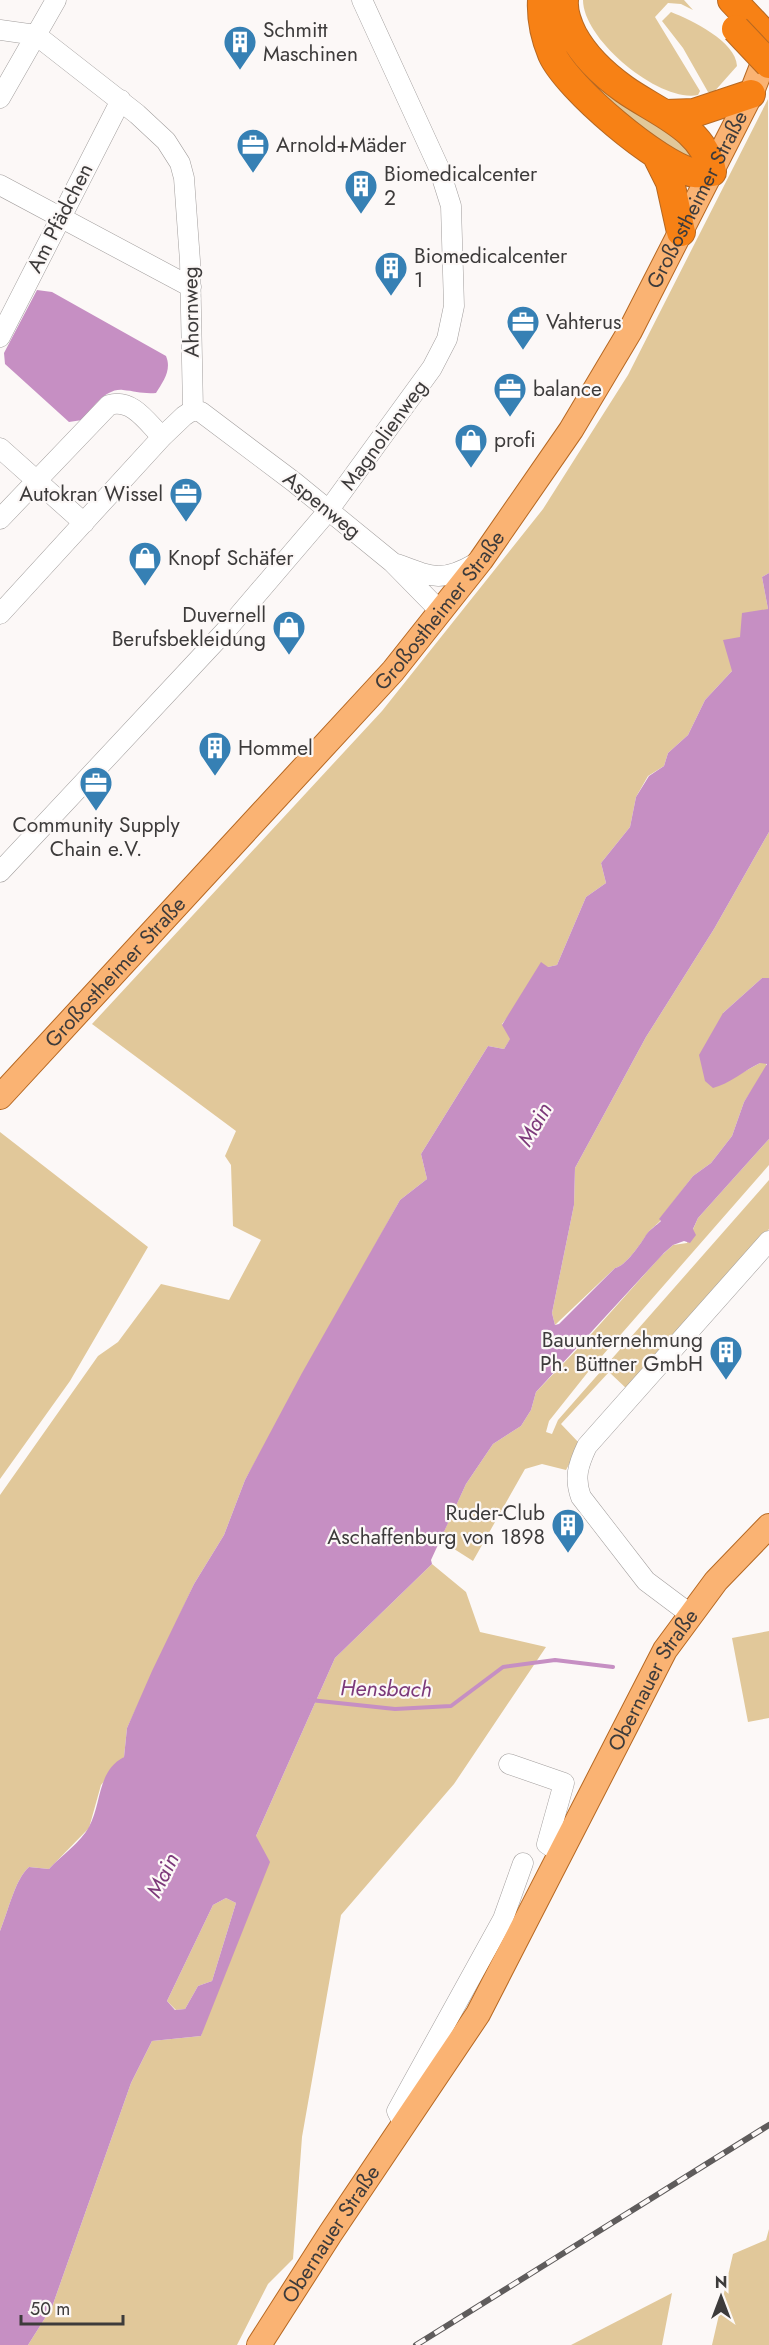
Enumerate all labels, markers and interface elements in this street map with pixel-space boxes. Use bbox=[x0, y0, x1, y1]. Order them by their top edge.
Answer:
place label: Schmitt Maschinen bbox=[263, 15, 358, 69]
building icon: Schmitt Maschinen bbox=[222, 24, 258, 71]
street label: Großostheimer Straße bbox=[639, 105, 755, 294]
office icon: Arnold+Mäder bbox=[235, 127, 271, 174]
place label: Arnold+Mäder bbox=[276, 130, 407, 160]
street label: Am Pfädchen bbox=[20, 158, 100, 278]
place label: Biomedicalcenter 2 bbox=[384, 159, 538, 213]
building icon: Biomedicalcenter 2 bbox=[343, 168, 379, 215]
place label: Biomedicalcenter 1 bbox=[414, 241, 568, 295]
building icon: Biomedicalcenter 1 bbox=[373, 250, 409, 297]
street label: Ahornweg bbox=[175, 266, 207, 358]
office icon: Vahterus bbox=[505, 304, 541, 351]
place label: Vahterus bbox=[546, 307, 621, 337]
office icon: balance bbox=[492, 371, 528, 418]
street label: Magnolienweg bbox=[334, 373, 434, 497]
place label: balance bbox=[533, 374, 602, 404]
shop icon: profi bbox=[453, 422, 489, 469]
place label: profi bbox=[494, 425, 536, 455]
street label: Aspenweg bbox=[277, 464, 367, 546]
office icon: Autokran Wissel bbox=[168, 476, 204, 523]
place label: Autokran Wissel bbox=[19, 479, 163, 509]
street label: Großostheimer Straße bbox=[367, 524, 512, 697]
shop icon: Knopf Schäfer bbox=[127, 540, 163, 587]
place label: Knopf Schäfer bbox=[168, 543, 294, 573]
place label: Duvernell Berufsbekleidung bbox=[112, 600, 266, 654]
shop icon: Duvernell Berufsbekleidung bbox=[271, 609, 307, 656]
building icon: Hommel bbox=[197, 730, 233, 777]
place label: Hommel bbox=[238, 733, 313, 763]
office icon: Community Supply Chain e.V. bbox=[78, 765, 114, 812]
place label: Community Supply Chain e.V. bbox=[12, 810, 180, 864]
street label: Großostheimer Straße bbox=[38, 890, 193, 1054]
water label: Main bbox=[509, 1096, 559, 1152]
place label: Bauunternehmung Ph. Büttner GmbH bbox=[540, 1325, 703, 1379]
building icon: Bauunternehmung Ph. Büttner GmbH bbox=[708, 1334, 744, 1381]
place label: Ruder-Club Aschaffenburg von 1898 bbox=[327, 1498, 545, 1552]
building icon: Ruder-Club Aschaffenburg von 1898 bbox=[550, 1507, 586, 1554]
street label: Obernauer Straße bbox=[600, 1603, 706, 1756]
water label: Hensbach bbox=[340, 1671, 432, 1705]
water label: Main bbox=[137, 1847, 187, 1903]
street label: Obernauer Straße bbox=[274, 2159, 387, 2309]
north arrow bbox=[691, 2267, 751, 2327]
text: N bbox=[715, 2271, 727, 2294]
scale bar bbox=[21, 2288, 123, 2326]
text: 50 m bbox=[30, 2296, 70, 2322]

